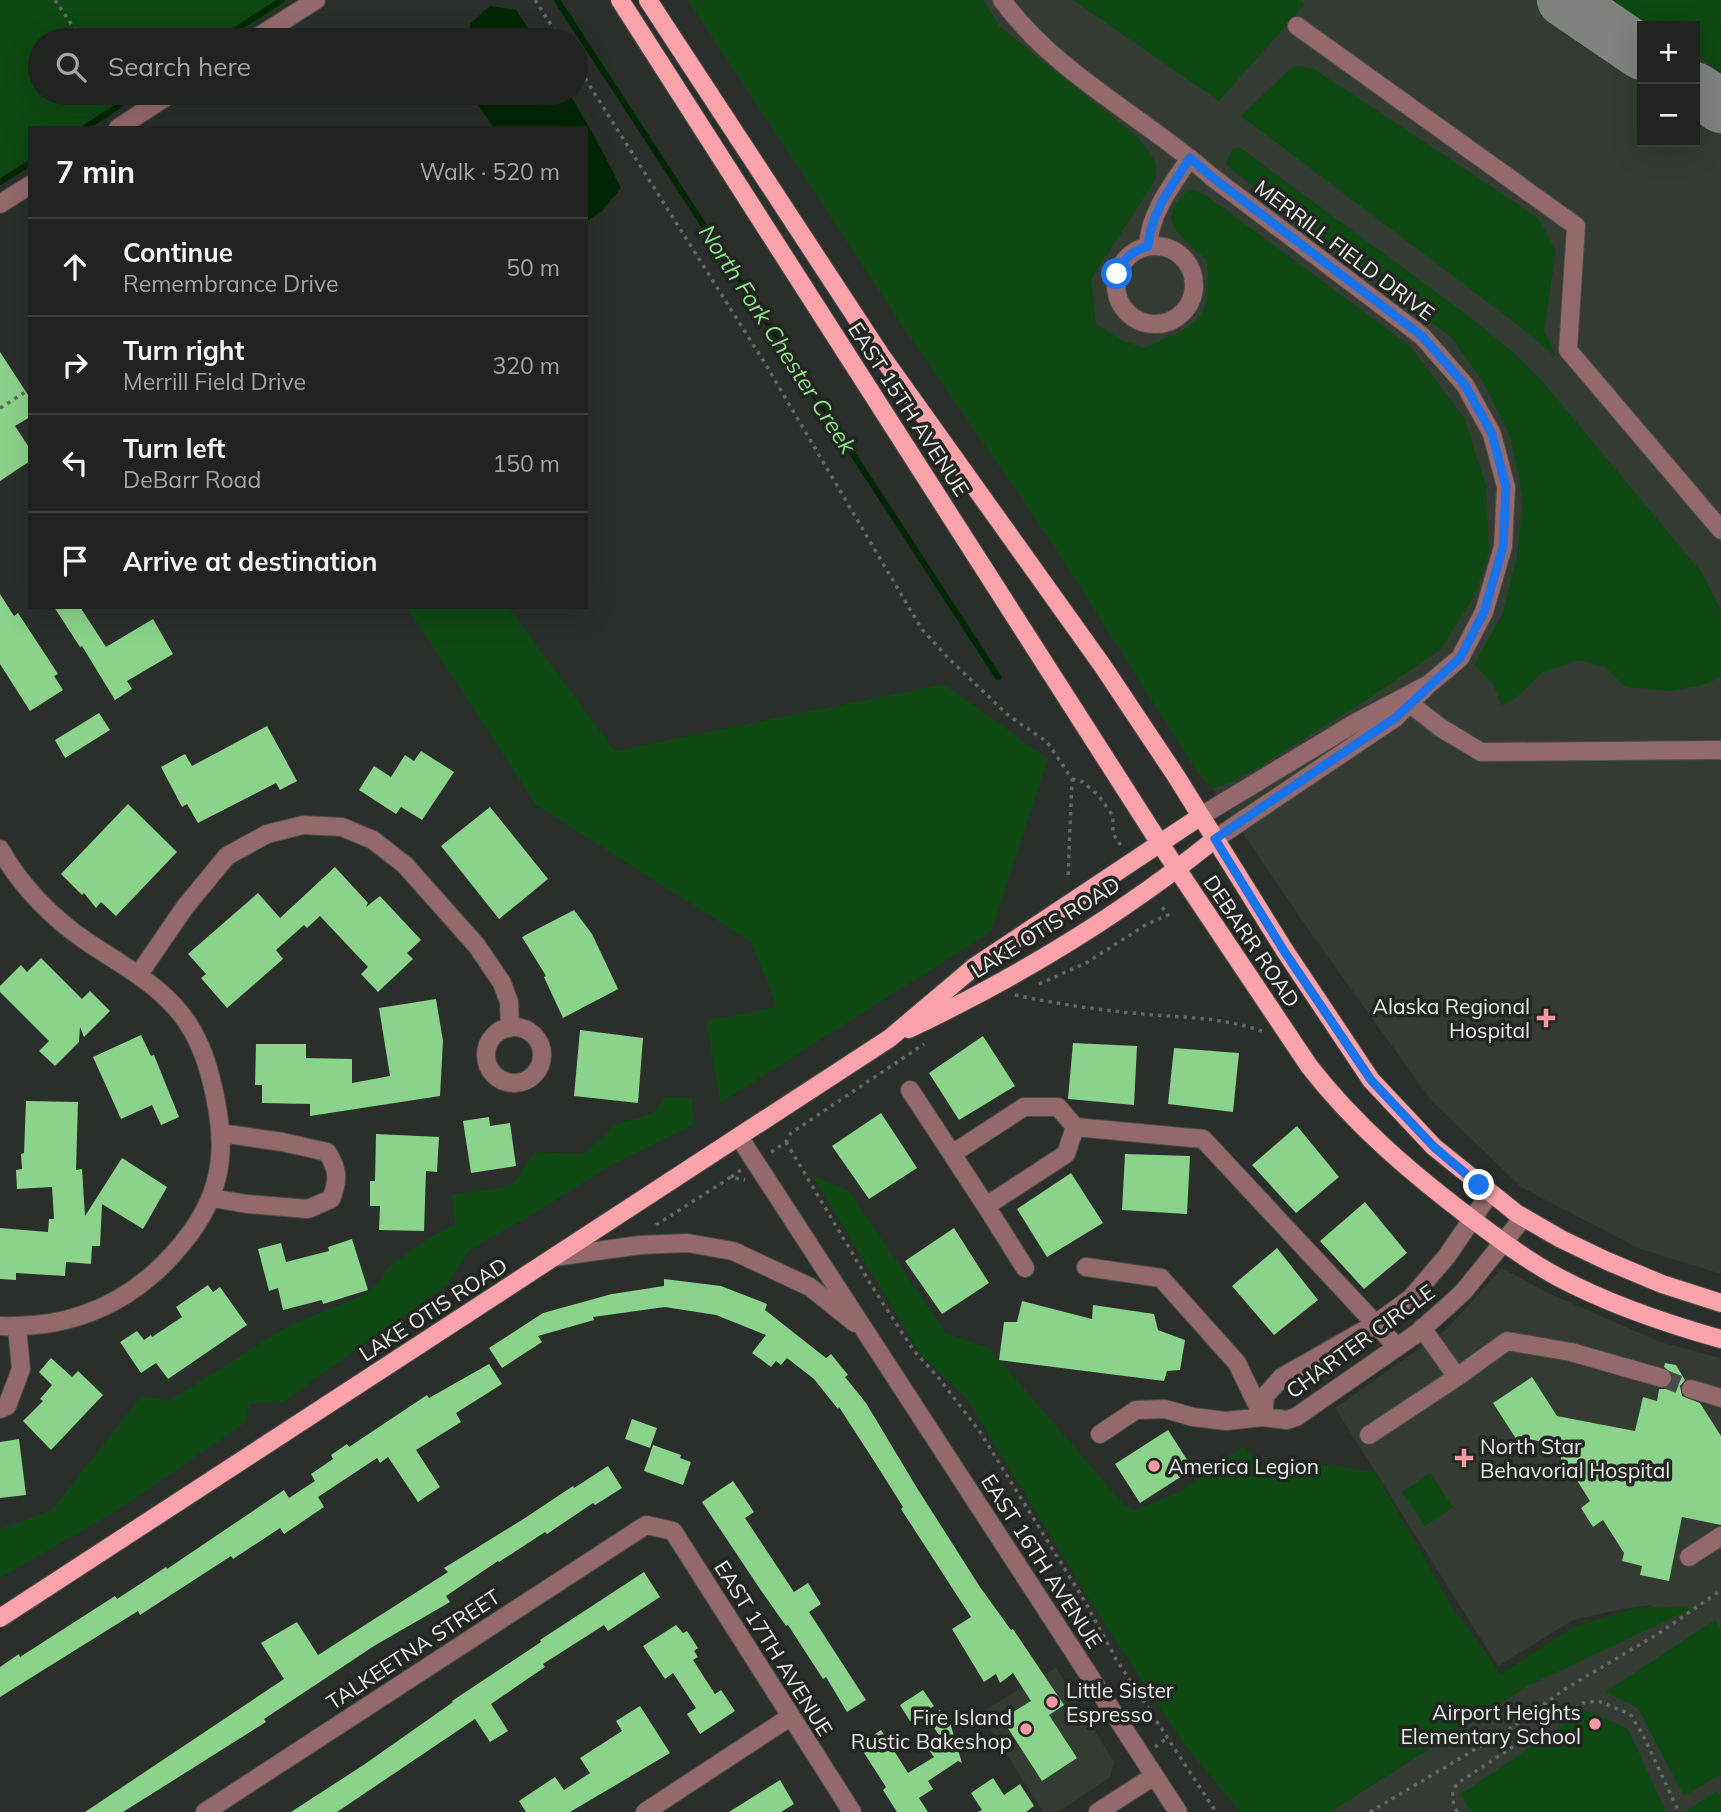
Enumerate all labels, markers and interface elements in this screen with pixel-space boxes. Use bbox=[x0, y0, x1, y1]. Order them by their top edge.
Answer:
map controls bbox=[1637, 21, 1700, 147]
button: + bbox=[1637, 21, 1700, 84]
search box bbox=[28, 28, 588, 105]
icon: search bbox=[52, 48, 90, 86]
text: Search here bbox=[108, 50, 251, 83]
button: − bbox=[1637, 84, 1700, 147]
text: 7 min bbox=[56, 153, 135, 191]
text: Walk · 520 m bbox=[420, 157, 560, 186]
street label: MERRILL FIELD DRIVE bbox=[1250, 174, 1440, 326]
water label: North Fork Chester Creek bbox=[693, 219, 864, 460]
text: Continue bbox=[123, 236, 233, 269]
icon: ahead bbox=[56, 248, 94, 286]
text: 50 m bbox=[506, 253, 560, 282]
route start bbox=[1101, 258, 1132, 289]
text: Remembrance Drive bbox=[123, 269, 339, 298]
street label: EAST 15TH AVENUE bbox=[843, 317, 975, 501]
text: Turn right bbox=[123, 334, 244, 367]
icon: right bbox=[56, 346, 94, 384]
text: 320 m bbox=[492, 351, 560, 380]
text: Merrill Field Drive bbox=[123, 367, 306, 396]
text: Turn left bbox=[123, 432, 225, 465]
icon: left bbox=[56, 444, 94, 482]
text: 150 m bbox=[492, 449, 560, 478]
text: DeBarr Road bbox=[123, 465, 261, 494]
icon: arrive bbox=[56, 542, 94, 580]
text: Arrive at destination bbox=[123, 545, 378, 578]
street label: DEBARR ROAD bbox=[1198, 870, 1306, 1012]
street label: LAKE OTIS ROAD bbox=[966, 871, 1124, 983]
place label: Alaska Regional Hospital bbox=[1372, 993, 1530, 1043]
marker: Alaska Regional Hospital bbox=[1536, 1008, 1556, 1028]
route end bbox=[1463, 1169, 1494, 1200]
street label: LAKE OTIS ROAD bbox=[354, 1252, 512, 1366]
street label: CHARTER CIRCLE bbox=[1281, 1278, 1439, 1404]
place label: North Star Behavorial Hospital bbox=[1480, 1433, 1670, 1483]
marker: North Star Behavorial Hospital bbox=[1454, 1448, 1474, 1468]
place label: America Legion bbox=[1168, 1453, 1319, 1479]
marker: America Legion bbox=[1146, 1458, 1162, 1474]
street label: EAST 16TH AVENUE bbox=[976, 1469, 1108, 1653]
street label: EAST 17TH AVENUE bbox=[709, 1555, 839, 1741]
street label: TALKEETNA STREET bbox=[321, 1583, 505, 1715]
place label: Little Sister Espresso bbox=[1066, 1677, 1174, 1727]
marker: Little Sister Espresso bbox=[1044, 1694, 1060, 1710]
place label: Airport Heights Elementary School bbox=[1400, 1699, 1581, 1749]
place label: Fire Island Rustic Bakeshop bbox=[851, 1704, 1012, 1754]
marker: Airport Heights Elementary School bbox=[1587, 1716, 1603, 1732]
marker: Fire Island Rustic Bakeshop bbox=[1018, 1721, 1034, 1737]

